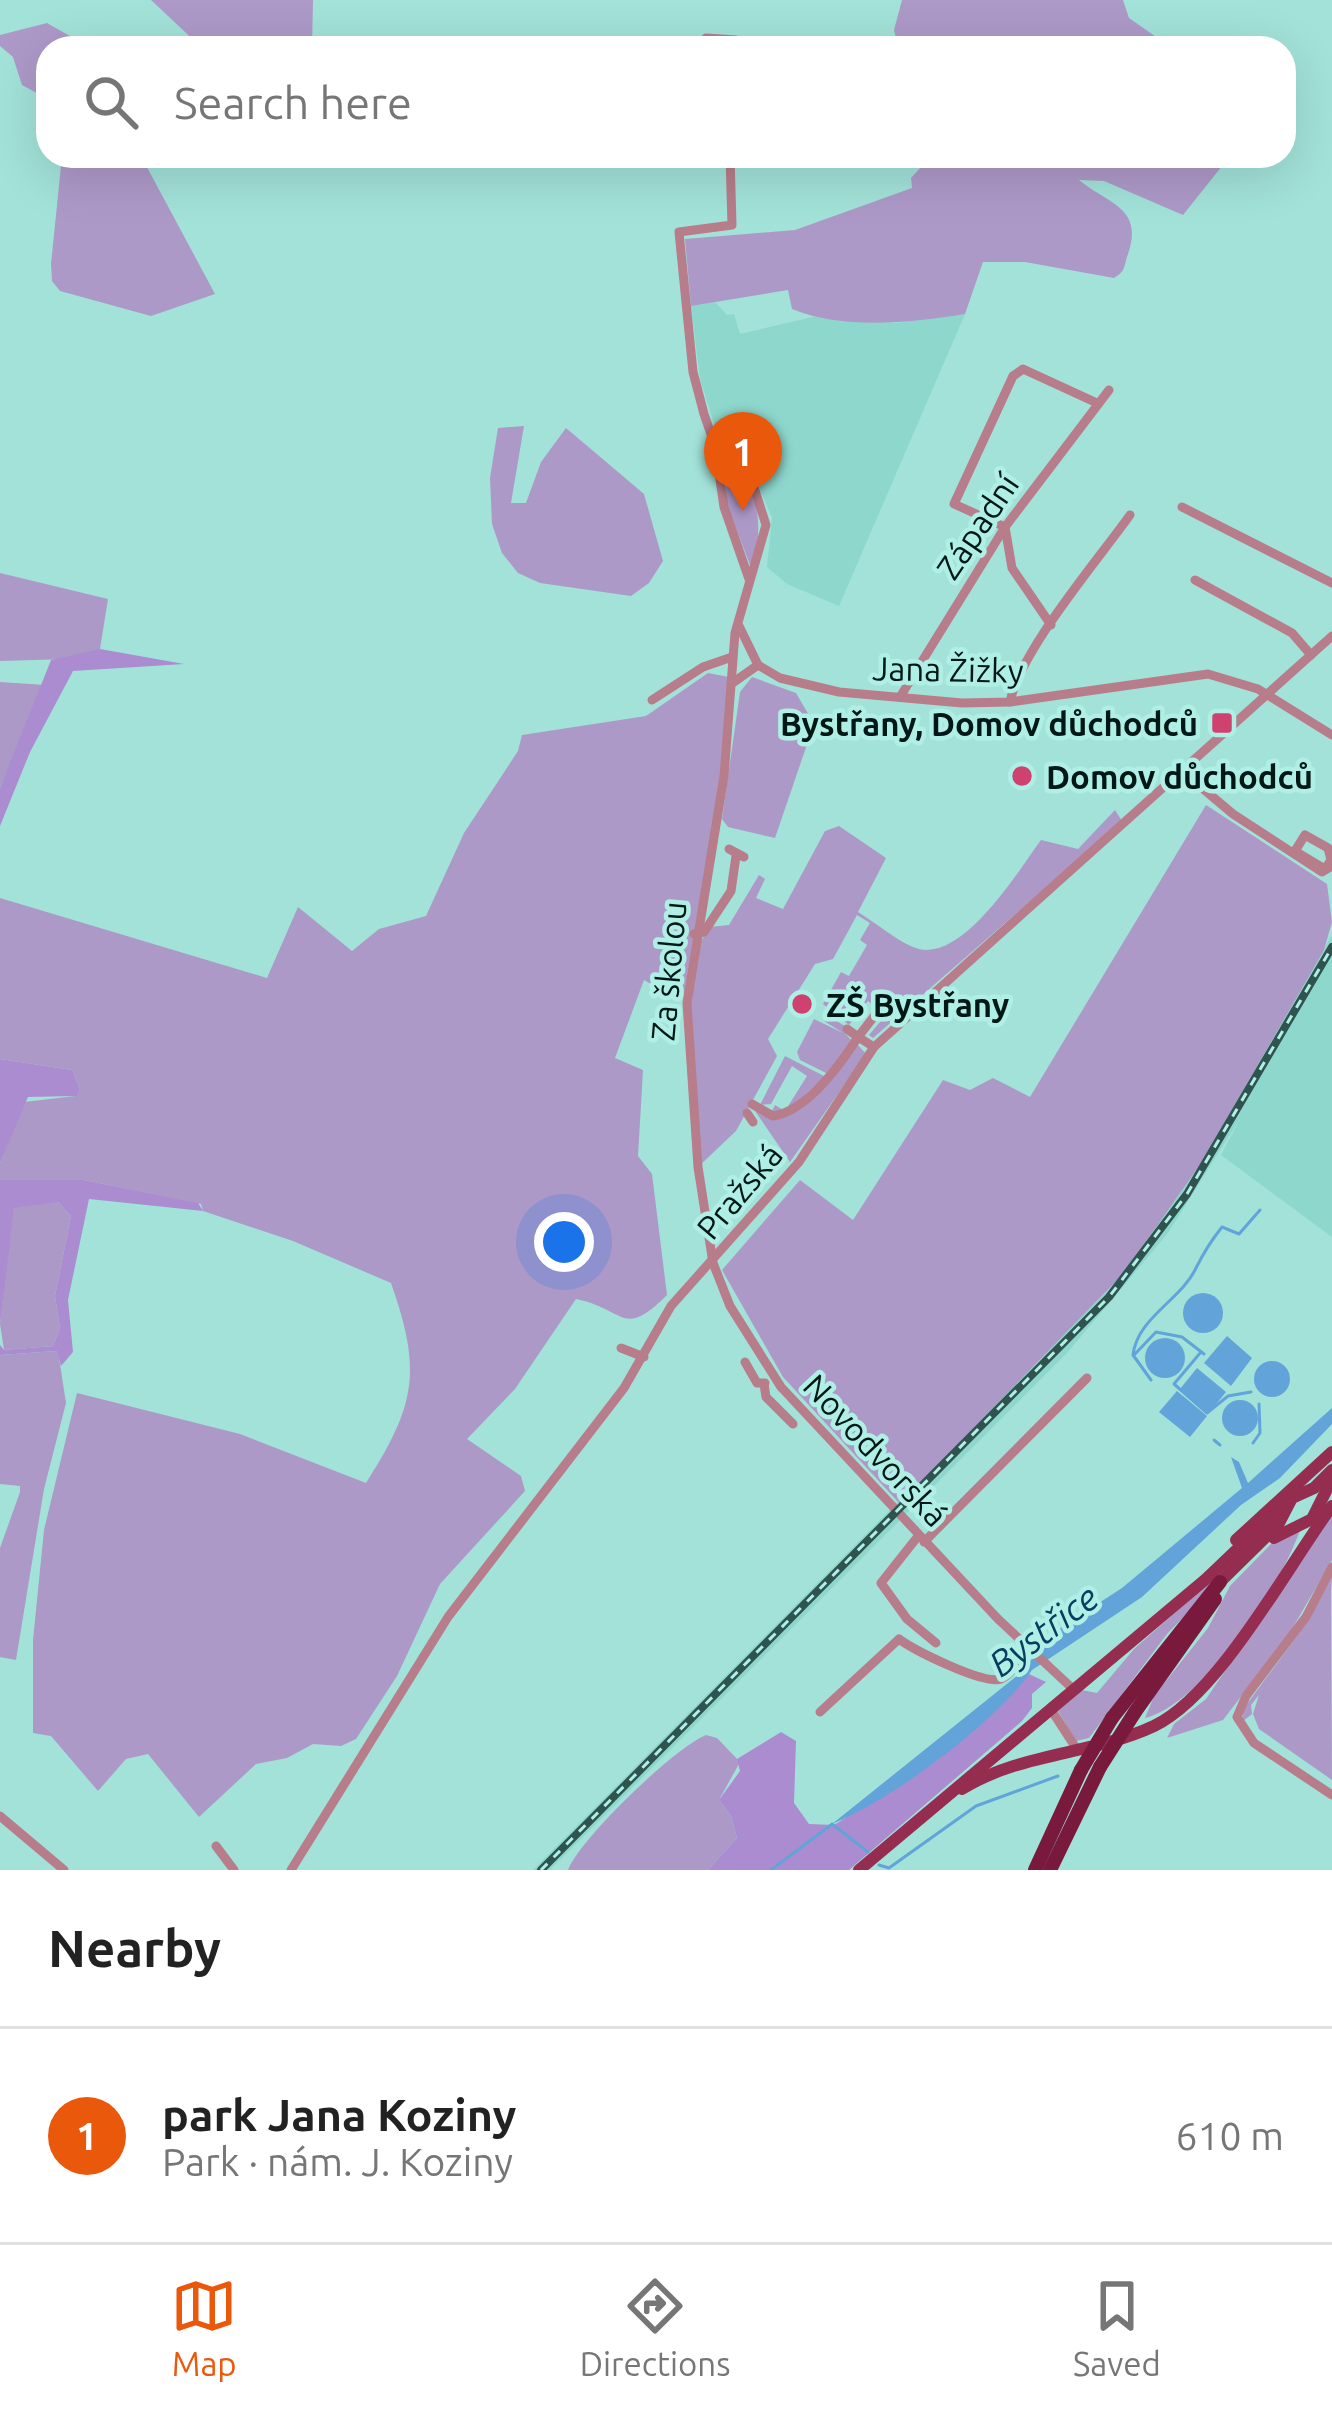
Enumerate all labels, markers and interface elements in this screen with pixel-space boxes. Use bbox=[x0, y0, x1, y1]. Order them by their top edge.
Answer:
search box bbox=[36, 36, 1296, 168]
icon: search bbox=[78, 69, 144, 135]
text: Search here bbox=[174, 77, 412, 128]
pin: 1 bbox=[704, 412, 782, 511]
street label: Západní bbox=[929, 466, 1026, 585]
street label: Jana Žižky bbox=[872, 648, 1024, 689]
place label: Bystřany, Domov důchodců bbox=[780, 705, 1198, 742]
marker: Bystřany, Domov důchodců bbox=[1209, 710, 1235, 736]
place label: Domov důchodců bbox=[1046, 758, 1313, 795]
marker: Domov důchodců bbox=[1009, 763, 1035, 789]
street label: Za školou bbox=[643, 900, 693, 1042]
place label: ZŠ Bystřany bbox=[826, 985, 1010, 1023]
marker: ZŠ Bystřany bbox=[789, 991, 815, 1017]
street label: Pražská bbox=[689, 1136, 789, 1246]
your location bbox=[534, 1212, 594, 1272]
street label: Novodvorská bbox=[797, 1367, 955, 1533]
water label: Bystřice bbox=[980, 1576, 1106, 1684]
text: Nearby bbox=[48, 1919, 221, 1977]
text: park Jana Koziny bbox=[162, 2089, 516, 2140]
text: 1 bbox=[76, 2114, 98, 2157]
text: 610 m bbox=[1175, 2114, 1284, 2157]
text: Park · nám. J. Koziny bbox=[162, 2140, 513, 2183]
tab: Map bbox=[171, 2273, 237, 2382]
tab: Directions bbox=[580, 2273, 730, 2382]
tab: Saved bbox=[1073, 2273, 1161, 2382]

